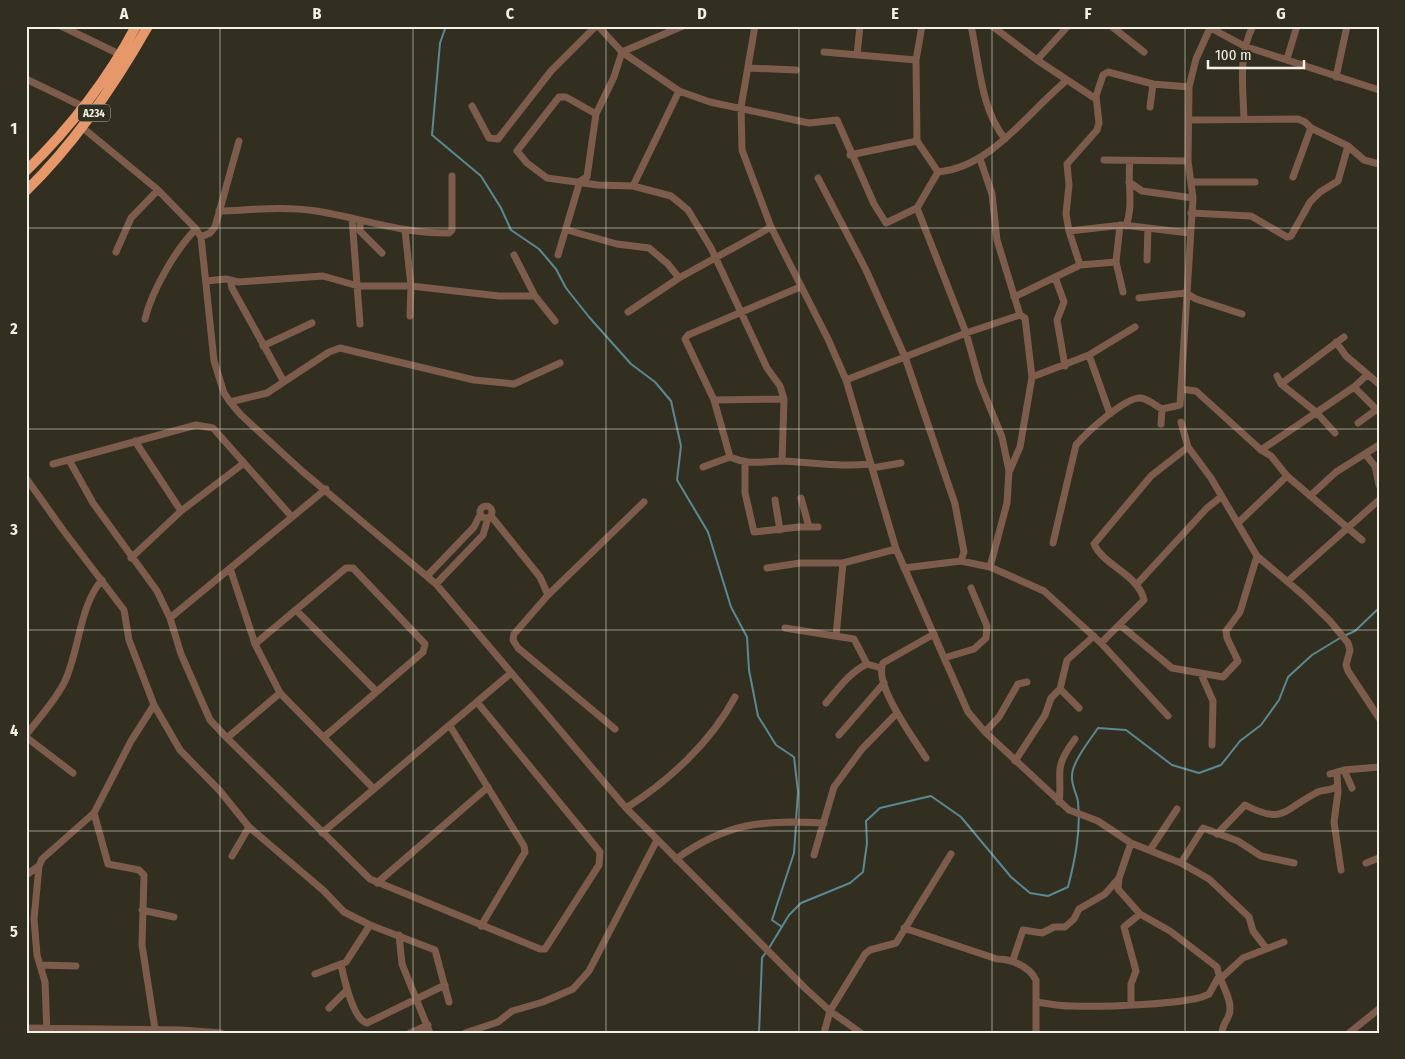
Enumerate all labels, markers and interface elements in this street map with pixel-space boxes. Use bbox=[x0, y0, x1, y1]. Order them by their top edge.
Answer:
text: A bbox=[119, 4, 129, 23]
text: B bbox=[313, 4, 322, 23]
text: C bbox=[506, 4, 515, 23]
text: D bbox=[697, 4, 707, 23]
text: E bbox=[891, 4, 899, 23]
text: F bbox=[1084, 4, 1092, 23]
text: G bbox=[1276, 4, 1286, 23]
scale bar bbox=[1208, 38, 1304, 70]
text: 100 m bbox=[1215, 46, 1252, 64]
road number: A234 bbox=[78, 105, 110, 122]
text: 1 bbox=[11, 119, 17, 138]
text: 2 bbox=[9, 319, 18, 338]
text: 3 bbox=[9, 520, 18, 539]
text: 4 bbox=[10, 721, 18, 740]
text: 5 bbox=[10, 922, 18, 941]

